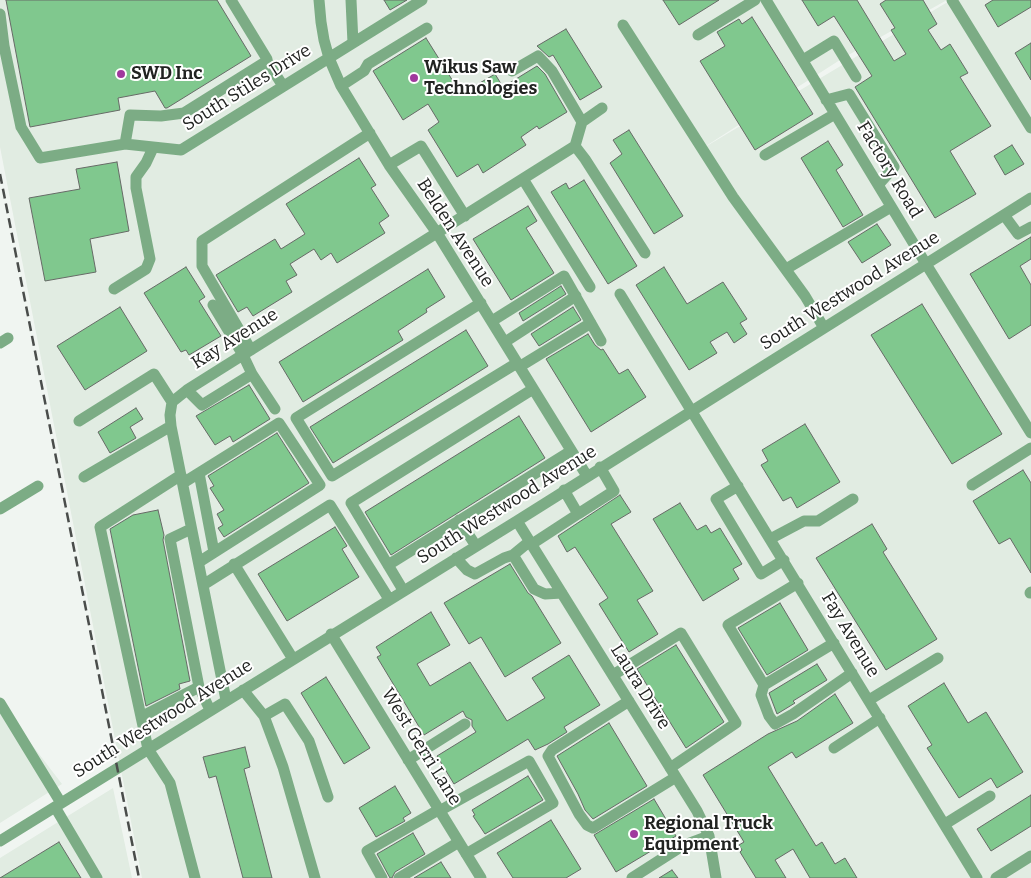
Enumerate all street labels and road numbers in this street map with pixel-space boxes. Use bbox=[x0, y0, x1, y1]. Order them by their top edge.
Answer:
street label: South Stiles Drive bbox=[179, 40, 315, 136]
street label: Factory Road bbox=[852, 118, 926, 222]
street label: Belden Avenue bbox=[412, 175, 498, 291]
street label: South Westwood Avenue bbox=[756, 227, 944, 355]
street label: Kay Avenue bbox=[188, 304, 282, 374]
street label: South Westwood Avenue bbox=[413, 441, 601, 569]
street label: Fay Avenue bbox=[816, 589, 884, 681]
street label: Laura Drive bbox=[605, 641, 675, 733]
street label: South Westwood Avenue bbox=[69, 655, 257, 783]
street label: West Gerri Lane bbox=[376, 684, 466, 810]

